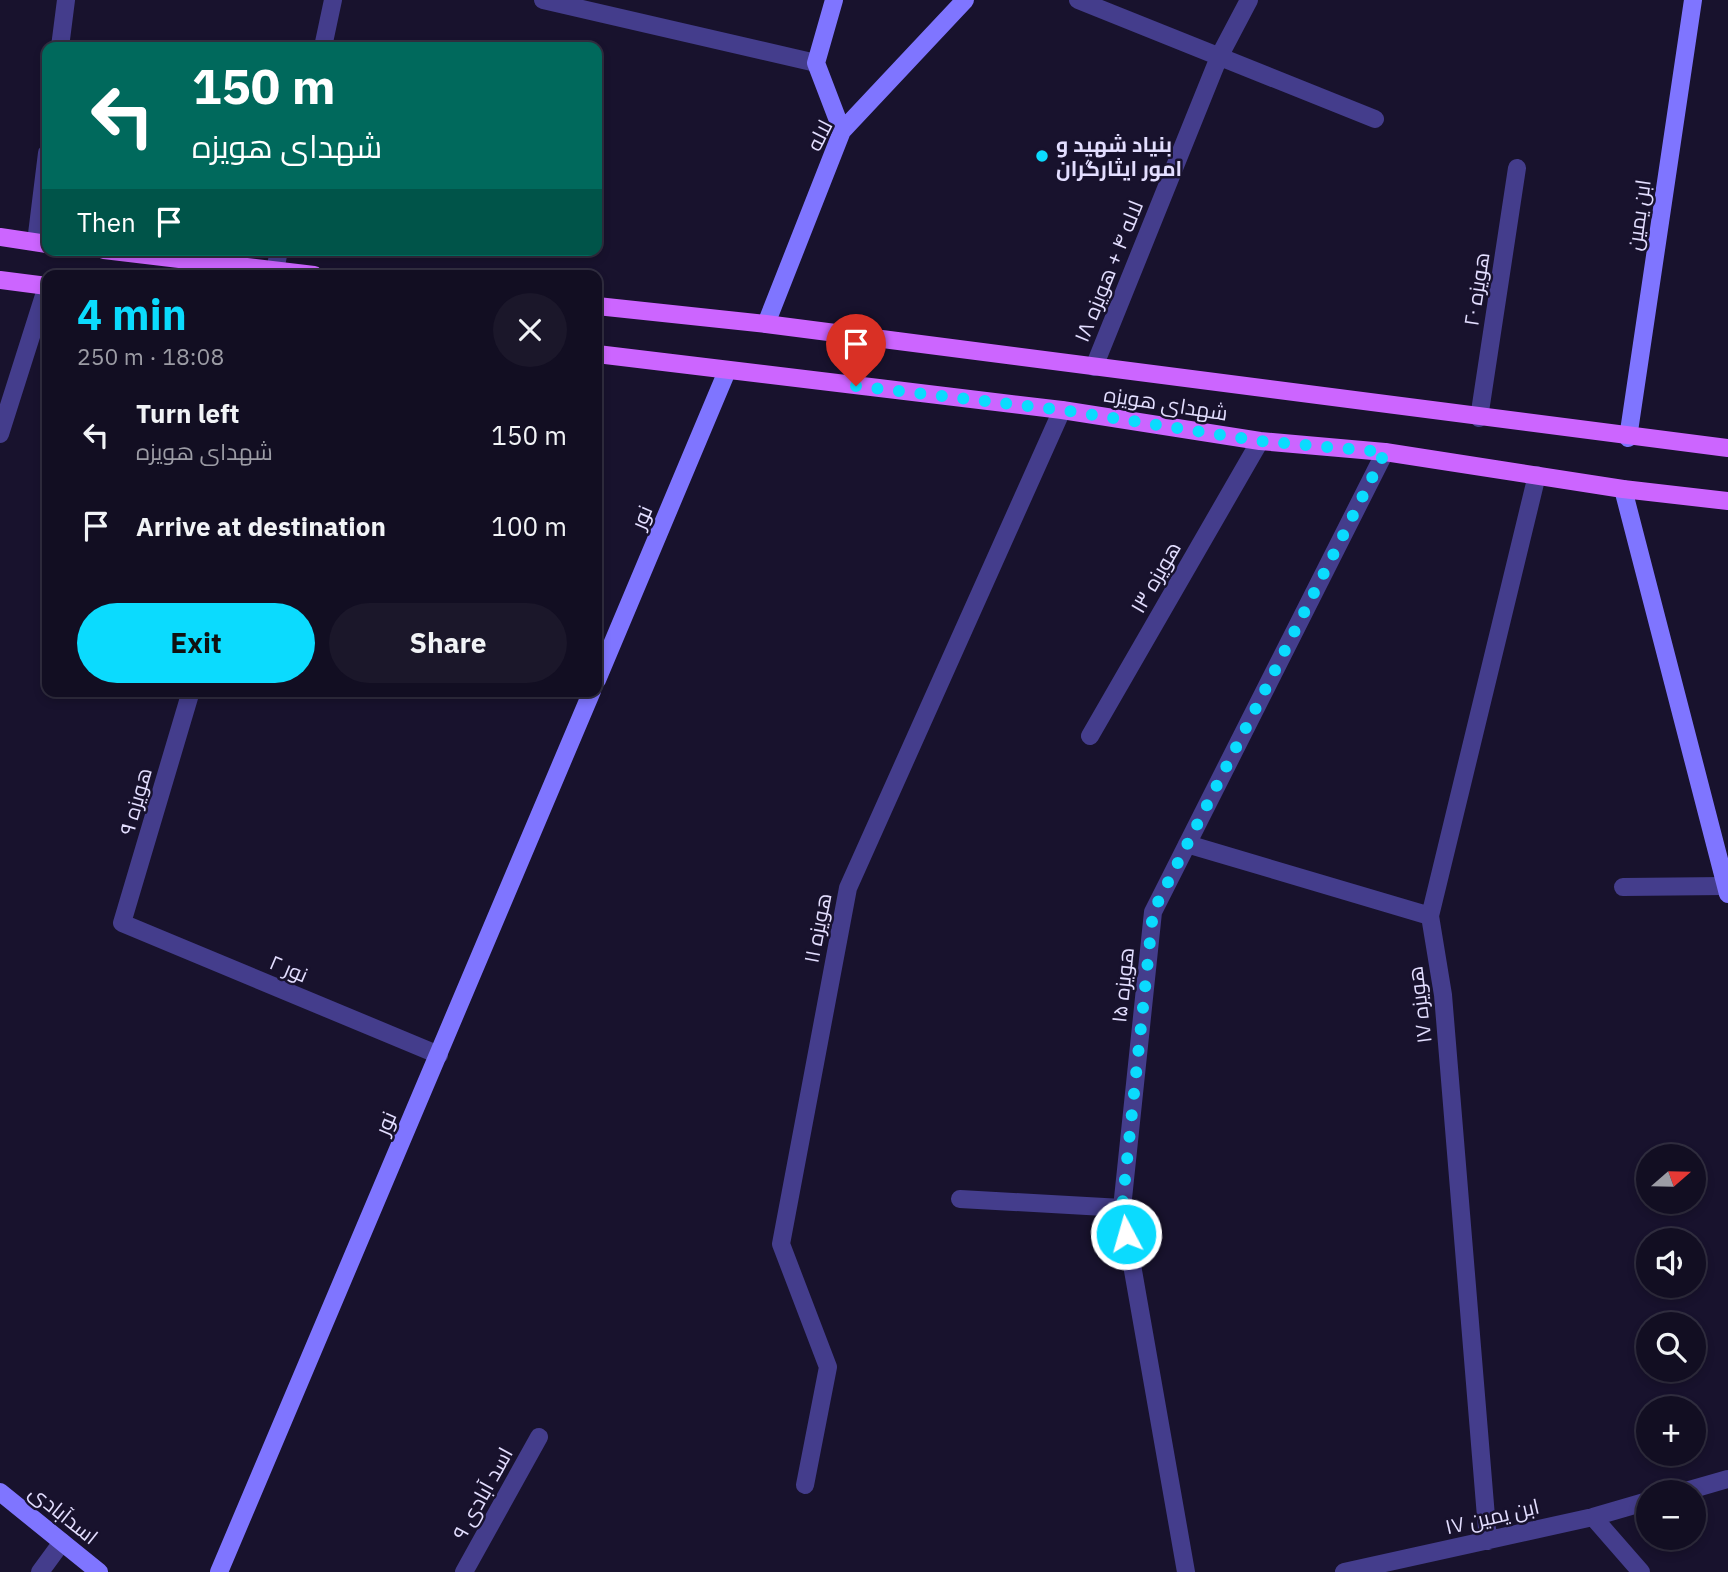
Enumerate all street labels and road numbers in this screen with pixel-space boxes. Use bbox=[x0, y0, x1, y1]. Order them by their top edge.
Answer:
street label: لاله bbox=[799, 115, 839, 155]
street label: ابن یمین bbox=[1619, 178, 1657, 252]
street label: لاله ۴ + هویزه ۱۸ bbox=[1067, 196, 1149, 346]
street label: هویزه ۲۰ bbox=[1456, 250, 1496, 328]
street label: شهدای هویزه bbox=[1102, 379, 1230, 427]
street label: نور bbox=[623, 501, 658, 534]
street label: هویزه ۱۳ bbox=[1123, 536, 1187, 618]
street label: هویزه ۹ bbox=[112, 764, 158, 838]
street label: هویزه ۱۱ bbox=[796, 890, 838, 966]
street label: هویزه ۱۵ bbox=[1104, 946, 1140, 1024]
street label: نور ۲ bbox=[265, 947, 313, 989]
street label: هویزه ۱۷ bbox=[1400, 965, 1438, 1045]
street label: نور bbox=[367, 1107, 402, 1140]
street label: اسد آبادی ۹ bbox=[445, 1442, 519, 1544]
street label: اسدآبادی bbox=[24, 1478, 104, 1550]
street label: ابن یمین ۱۷ bbox=[1442, 1492, 1542, 1540]

